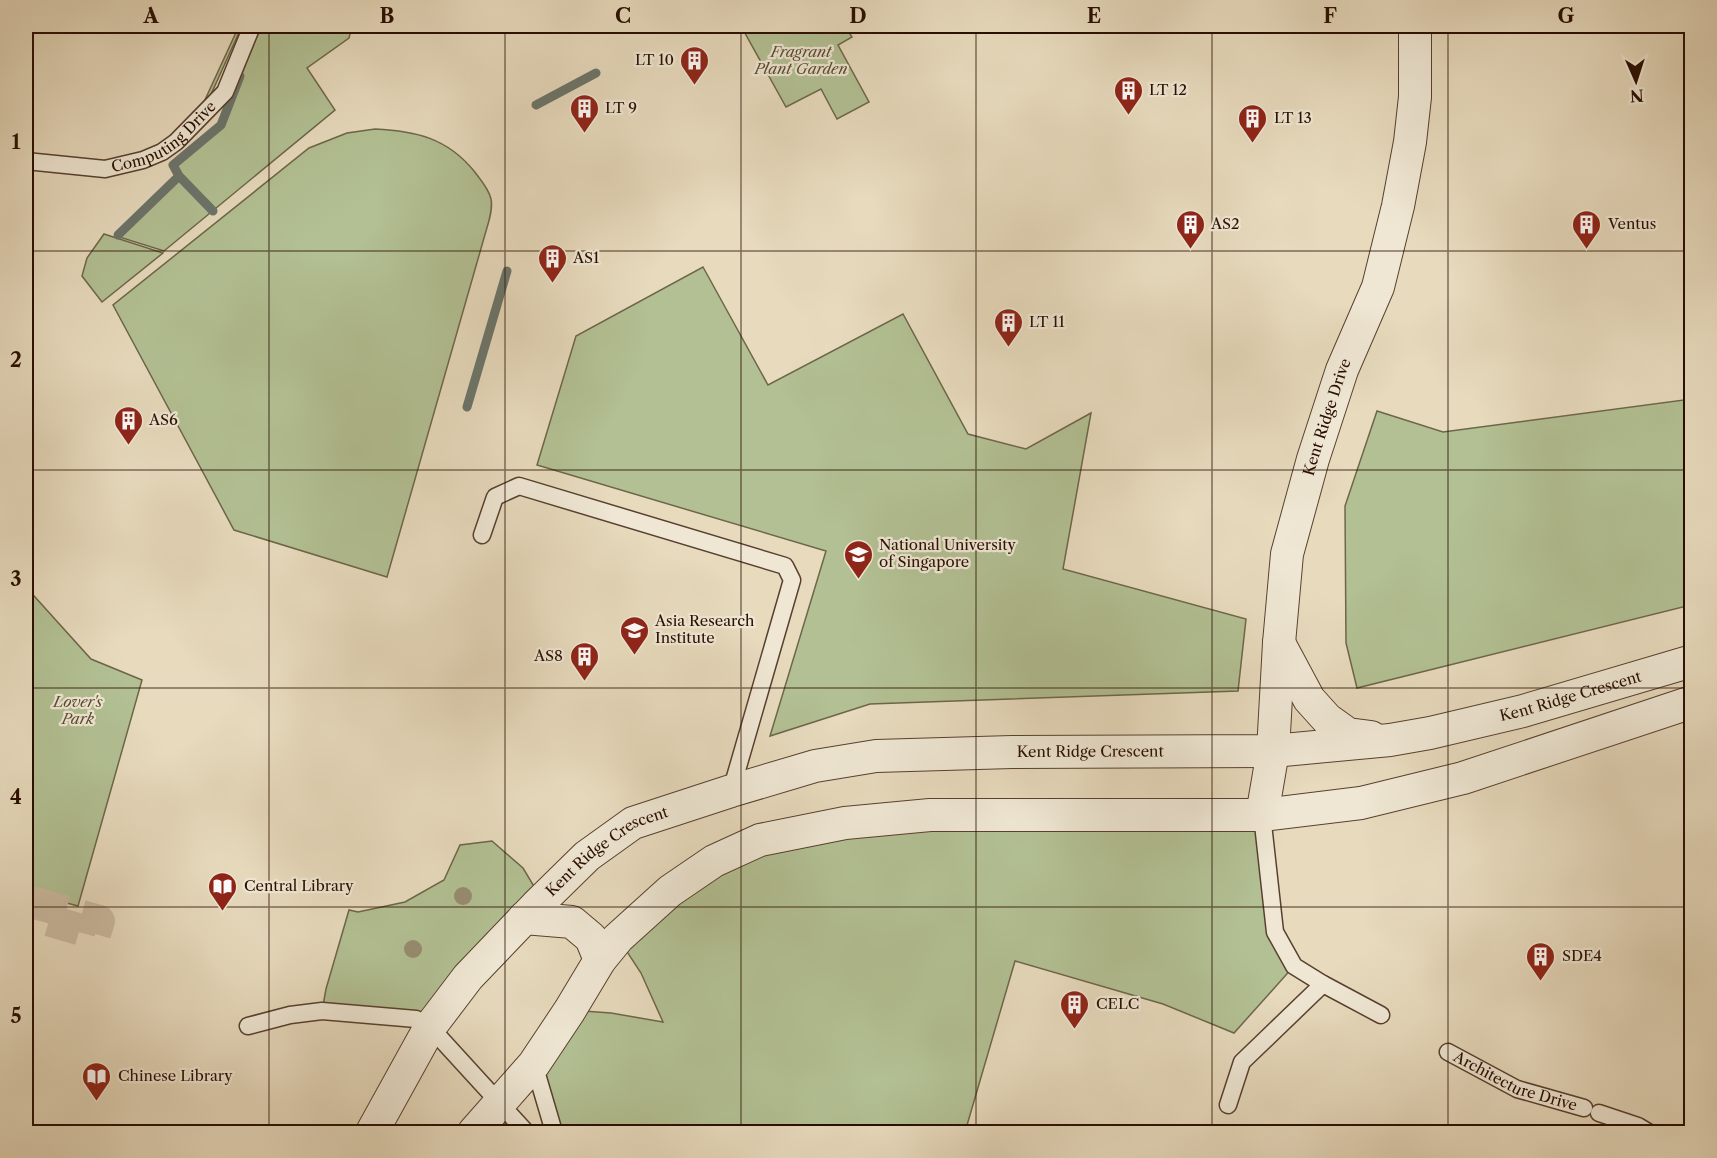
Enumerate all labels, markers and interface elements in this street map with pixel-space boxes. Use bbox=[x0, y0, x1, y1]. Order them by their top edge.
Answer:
text: A bbox=[142, 4, 159, 28]
text: B bbox=[380, 4, 395, 28]
text: C bbox=[615, 4, 631, 28]
text: D bbox=[849, 4, 867, 28]
text: E bbox=[1087, 4, 1101, 28]
text: F bbox=[1323, 4, 1337, 28]
text: G bbox=[1558, 4, 1575, 28]
park label: Fragrant Plant Garden bbox=[754, 42, 847, 78]
building icon: LT 10 bbox=[679, 44, 711, 86]
place label: LT 10 bbox=[635, 50, 674, 69]
north arrow bbox=[1606, 51, 1666, 111]
building icon: LT 12 bbox=[1112, 74, 1144, 116]
place label: LT 12 bbox=[1149, 80, 1187, 99]
text: N bbox=[1629, 86, 1644, 106]
building icon: LT 9 bbox=[568, 92, 600, 134]
street label: Computing Drive bbox=[109, 97, 220, 176]
place label: LT 9 bbox=[605, 98, 637, 117]
building icon: LT 13 bbox=[1237, 102, 1269, 144]
place label: LT 13 bbox=[1274, 108, 1312, 127]
text: 1 bbox=[12, 130, 21, 154]
building icon: AS2 bbox=[1174, 208, 1206, 250]
building icon: Ventus bbox=[1571, 208, 1603, 250]
place label: AS2 bbox=[1210, 214, 1240, 233]
place label: Ventus bbox=[1607, 214, 1656, 233]
building icon: AS1 bbox=[536, 242, 568, 284]
place label: AS1 bbox=[572, 248, 600, 267]
building icon: LT 11 bbox=[992, 306, 1024, 348]
place label: LT 11 bbox=[1029, 312, 1066, 331]
text: 2 bbox=[10, 348, 22, 372]
street label: Kent Ridge Drive bbox=[1299, 355, 1355, 478]
building icon: AS6 bbox=[112, 404, 144, 446]
place label: AS6 bbox=[148, 410, 178, 429]
place label: National University of Singapore bbox=[879, 535, 1017, 571]
school or university icon: National University of Singapore bbox=[842, 538, 874, 580]
text: 3 bbox=[10, 567, 22, 591]
place label: Asia Research Institute bbox=[654, 611, 755, 647]
school or university icon: Asia Research Institute bbox=[618, 614, 650, 656]
building icon: AS8 bbox=[568, 640, 600, 682]
place label: AS8 bbox=[533, 646, 563, 665]
street label: Kent Ridge Crescent bbox=[1497, 666, 1644, 725]
park label: Lover's Park bbox=[52, 692, 103, 728]
street label: Kent Ridge Crescent bbox=[1017, 741, 1165, 761]
text: 4 bbox=[10, 785, 22, 809]
street label: Kent Ridge Crescent bbox=[541, 802, 671, 900]
library icon: Central Library bbox=[207, 870, 239, 912]
place label: Central Library bbox=[244, 876, 354, 895]
building icon: SDE4 bbox=[1525, 940, 1557, 982]
place label: SDE4 bbox=[1562, 946, 1602, 965]
building icon: CELC bbox=[1059, 988, 1091, 1030]
place label: CELC bbox=[1096, 994, 1139, 1013]
text: 5 bbox=[10, 1004, 22, 1028]
street label: Architecture Drive bbox=[1450, 1046, 1579, 1115]
library icon: Chinese Library bbox=[81, 1060, 113, 1102]
place label: Chinese Library bbox=[118, 1066, 233, 1085]

